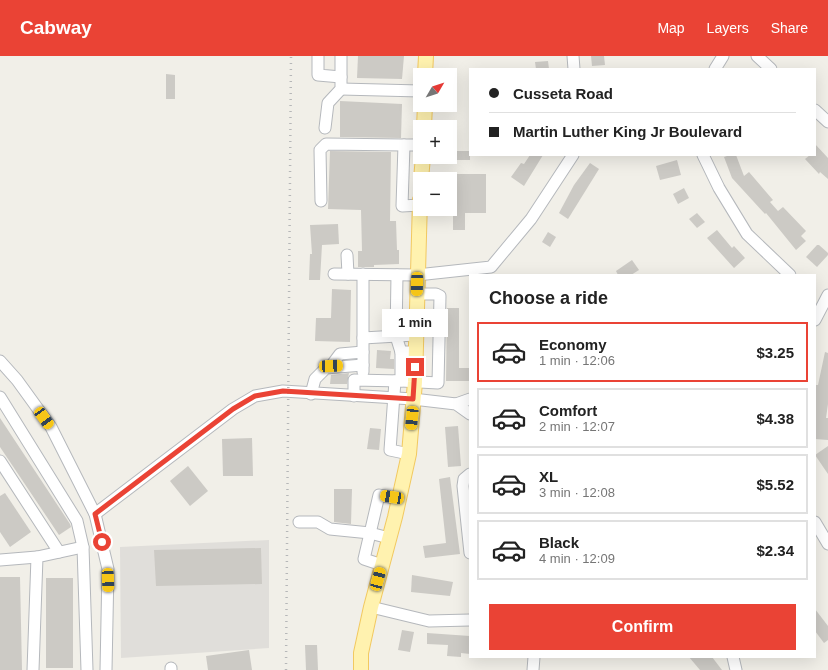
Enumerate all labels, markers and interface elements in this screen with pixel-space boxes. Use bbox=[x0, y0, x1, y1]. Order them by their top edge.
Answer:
text: Cabway bbox=[20, 17, 92, 38]
text: Map bbox=[657, 20, 685, 36]
text: Layers bbox=[707, 20, 749, 36]
text: Share bbox=[771, 20, 808, 36]
north arrow bbox=[413, 68, 457, 112]
map controls bbox=[413, 68, 457, 216]
text: Cusseta Road bbox=[513, 85, 613, 102]
button: + bbox=[413, 120, 457, 164]
text: Martin Luther King Jr Boulevard bbox=[513, 123, 742, 140]
button: − bbox=[413, 172, 457, 216]
car bbox=[411, 272, 423, 296]
text: Choose a ride bbox=[489, 288, 608, 308]
callout: 1 min bbox=[382, 309, 448, 337]
text: 1 min bbox=[398, 315, 432, 330]
icon: car bbox=[491, 334, 527, 370]
text: Economy bbox=[539, 336, 607, 353]
text: $3.25 bbox=[756, 344, 794, 361]
text: 1 min · 12:06 bbox=[539, 353, 615, 368]
route end bbox=[406, 358, 424, 376]
car bbox=[319, 360, 343, 372]
icon: car bbox=[491, 400, 527, 436]
text: Comfort bbox=[539, 402, 597, 419]
car bbox=[32, 405, 56, 431]
car bbox=[405, 405, 419, 431]
text: $4.38 bbox=[756, 410, 794, 427]
text: 2 min · 12:07 bbox=[539, 419, 615, 434]
icon: car bbox=[491, 466, 527, 502]
text: XL bbox=[539, 468, 558, 485]
text: $5.52 bbox=[756, 476, 794, 493]
text: 3 min · 12:08 bbox=[539, 485, 615, 500]
car bbox=[379, 489, 405, 505]
icon: car bbox=[491, 532, 527, 568]
route start bbox=[93, 533, 111, 551]
text: Black bbox=[539, 534, 579, 551]
text: $2.34 bbox=[756, 542, 794, 559]
text: 4 min · 12:09 bbox=[539, 551, 615, 566]
car bbox=[369, 566, 387, 592]
car bbox=[102, 568, 114, 592]
button: Confirm bbox=[489, 604, 796, 650]

